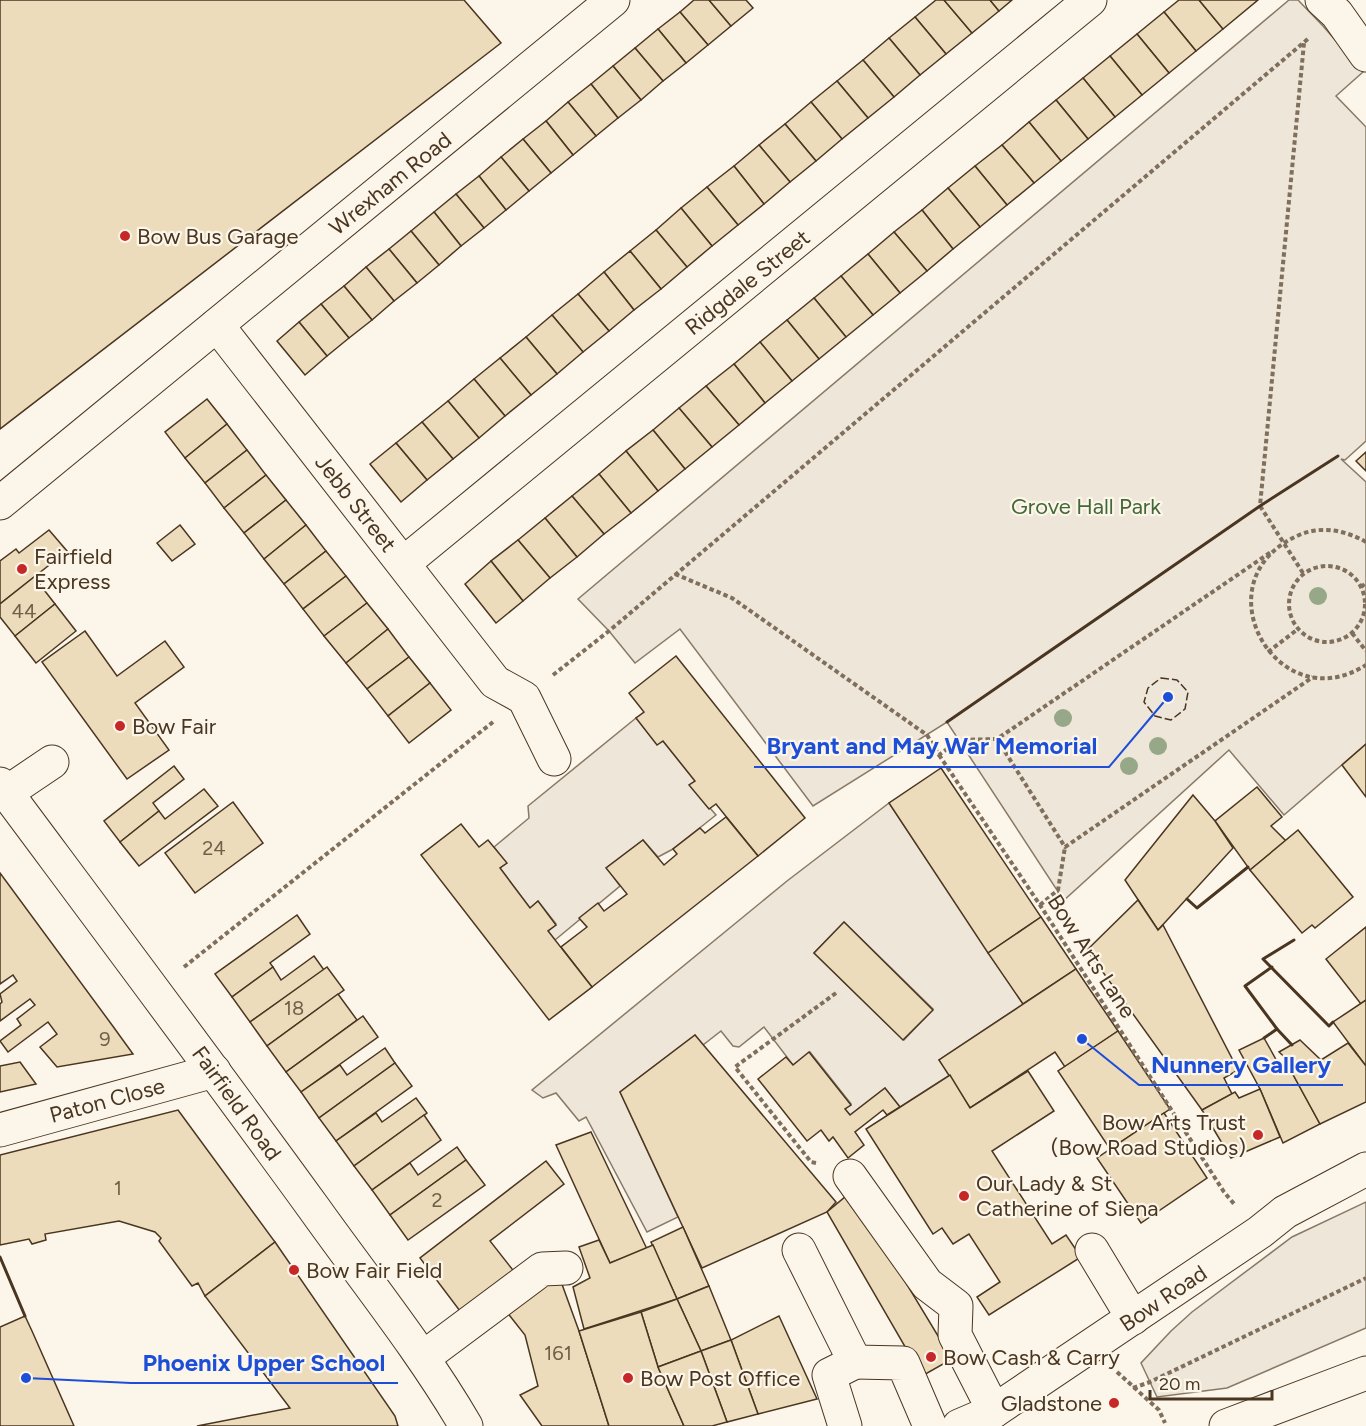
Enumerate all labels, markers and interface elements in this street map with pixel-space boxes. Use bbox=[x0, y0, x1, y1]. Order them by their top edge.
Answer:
street label: Wrexham Road bbox=[324, 126, 457, 241]
place label: Bow Bus Garage bbox=[137, 223, 299, 250]
street label: Ridgdale Street bbox=[679, 224, 815, 341]
marker: Bow Bus Garage bbox=[118, 229, 132, 243]
street label: Jebb Street bbox=[309, 449, 402, 557]
park label: Grove Hall Park bbox=[1011, 493, 1161, 520]
place label: Fairfield Express bbox=[34, 543, 113, 595]
marker: Fairfield Express bbox=[15, 562, 29, 576]
house number: 44 bbox=[12, 599, 36, 623]
place label: Bow Fair bbox=[132, 713, 217, 740]
marker: Bow Fair bbox=[113, 719, 127, 733]
callout: Bryant and May War Memorial bbox=[754, 725, 1109, 767]
text: Bryant and May War Memorial bbox=[766, 731, 1098, 760]
house number: 24 bbox=[202, 836, 226, 860]
street label: Bow Arts Lane bbox=[1042, 889, 1142, 1023]
house number: 18 bbox=[284, 996, 304, 1020]
house number: 9 bbox=[99, 1027, 111, 1051]
street label: Fairfield Road bbox=[186, 1041, 287, 1166]
callout: Nunnery Gallery bbox=[1139, 1043, 1343, 1085]
text: Nunnery Gallery bbox=[1151, 1050, 1331, 1079]
street label: Paton Close bbox=[47, 1072, 168, 1129]
place label: Bow Arts Trust (Bow Road Studios) bbox=[1051, 1109, 1246, 1161]
marker: Bow Arts Trust (Bow Road Studios) bbox=[1251, 1128, 1265, 1142]
place label: Our Lady & St Catherine of Siena bbox=[976, 1170, 1158, 1222]
house number: 1 bbox=[114, 1176, 122, 1200]
house number: 2 bbox=[431, 1188, 443, 1212]
marker: Our Lady & St Catherine of Siena bbox=[957, 1189, 971, 1203]
place label: Bow Fair Field bbox=[306, 1257, 442, 1284]
street label: Bow Road bbox=[1115, 1259, 1212, 1337]
marker: Bow Fair Field bbox=[287, 1263, 301, 1277]
callout: Phoenix Upper School bbox=[131, 1341, 398, 1383]
house number: 161 bbox=[544, 1341, 572, 1365]
place label: Bow Cash & Carry bbox=[943, 1344, 1120, 1371]
text: Phoenix Upper School bbox=[143, 1348, 385, 1377]
marker: Bow Cash & Carry bbox=[924, 1350, 938, 1364]
scale bar bbox=[1150, 1363, 1272, 1401]
place label: Bow Post Office bbox=[640, 1365, 800, 1392]
marker: Bow Post Office bbox=[621, 1371, 635, 1385]
text: 20 m bbox=[1159, 1373, 1200, 1395]
place label: Gladstone bbox=[1001, 1390, 1102, 1417]
marker: Gladstone bbox=[1107, 1396, 1121, 1410]

